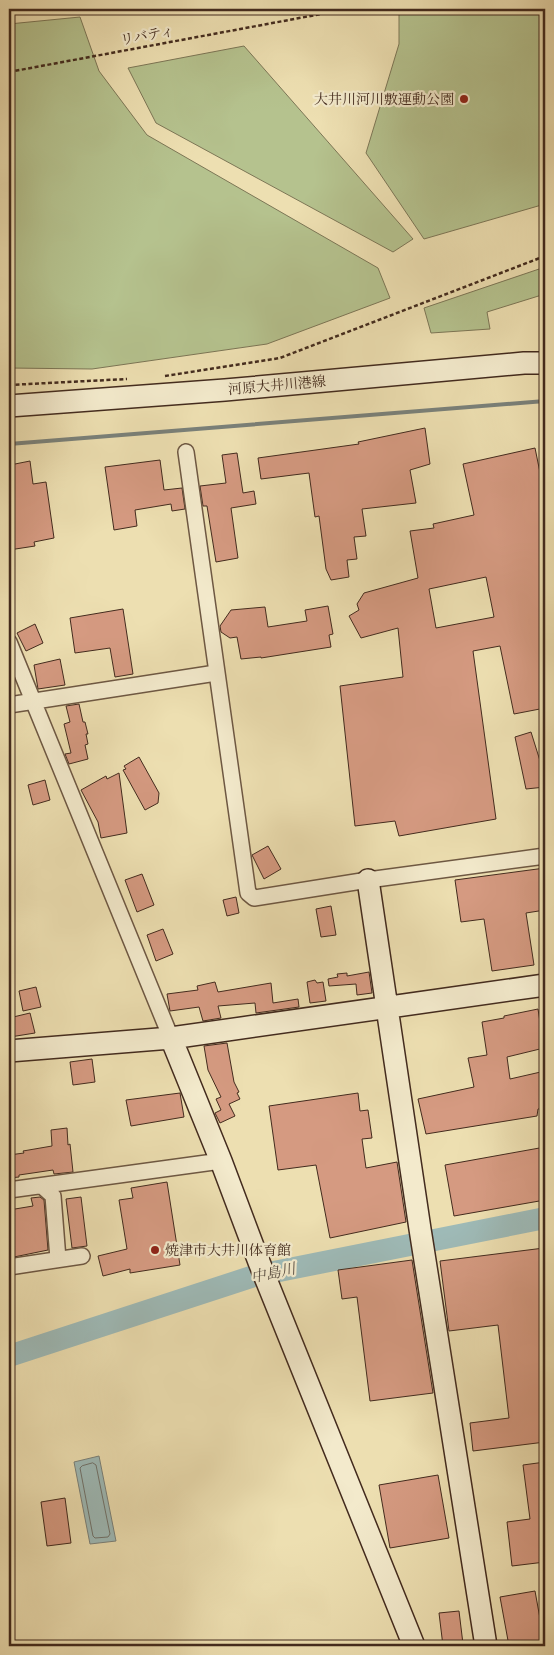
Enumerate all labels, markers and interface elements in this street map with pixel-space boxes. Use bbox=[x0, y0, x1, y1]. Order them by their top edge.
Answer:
street label: リバティ bbox=[119, 22, 176, 50]
place label: 大井川河川敷運動公園 bbox=[314, 91, 454, 109]
marker: 大井川河川敷運動公園 bbox=[458, 93, 470, 105]
street label: 河原大井川港線 bbox=[227, 373, 327, 399]
place label: 焼津市大井川体育館 bbox=[165, 1242, 291, 1260]
marker: 焼津市大井川体育館 bbox=[149, 1244, 161, 1256]
water label: 中島川 bbox=[249, 1259, 299, 1287]

